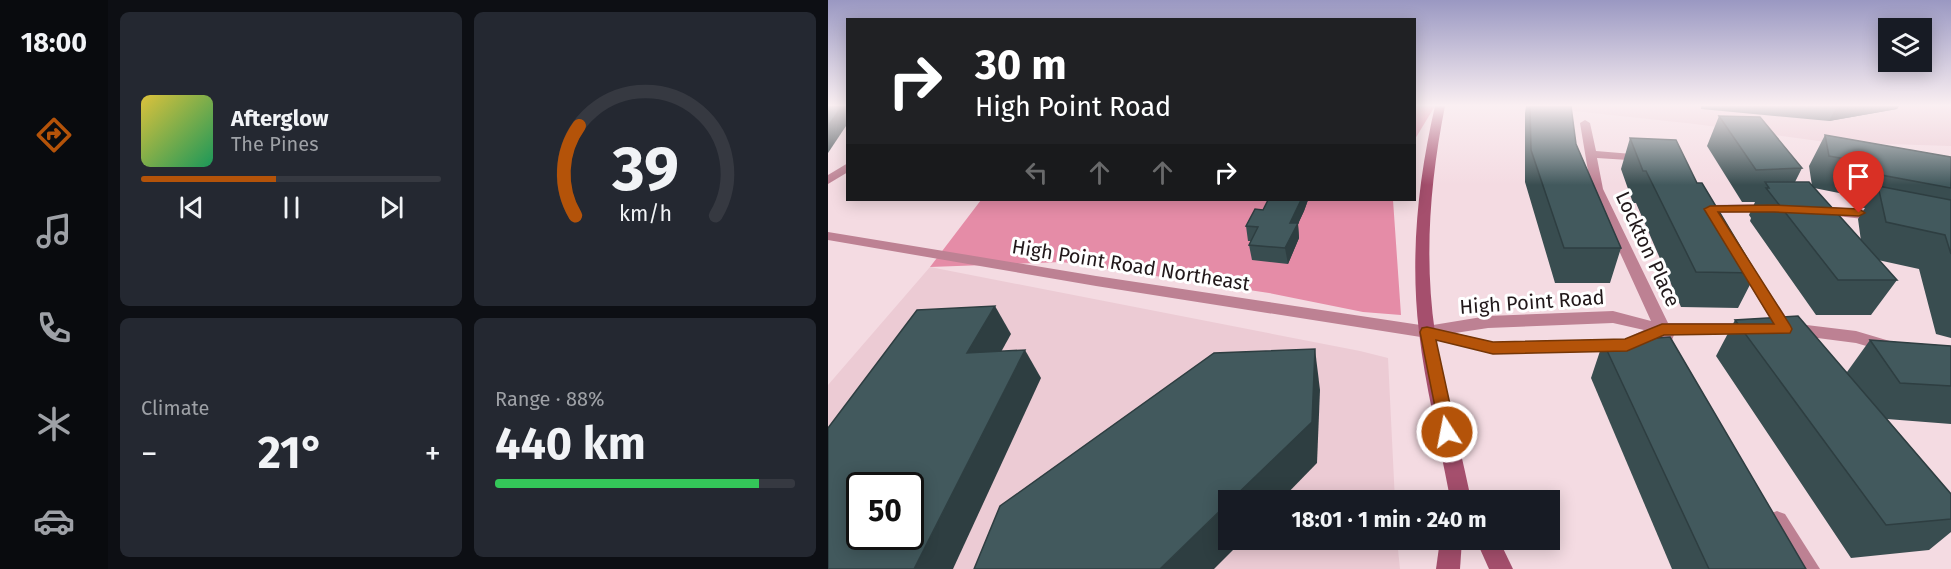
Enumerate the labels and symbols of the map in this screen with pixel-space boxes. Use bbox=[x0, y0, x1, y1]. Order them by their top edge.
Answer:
pin bbox=[1833, 151, 1884, 213]
street label: Lockton Place bbox=[1611, 187, 1685, 311]
street label: High Point Road Northeast bbox=[1010, 234, 1252, 296]
street label: High Point Road bbox=[1459, 285, 1605, 319]
position arrow bbox=[1415, 400, 1479, 464]
speed limit sign: 50 bbox=[846, 472, 924, 550]

